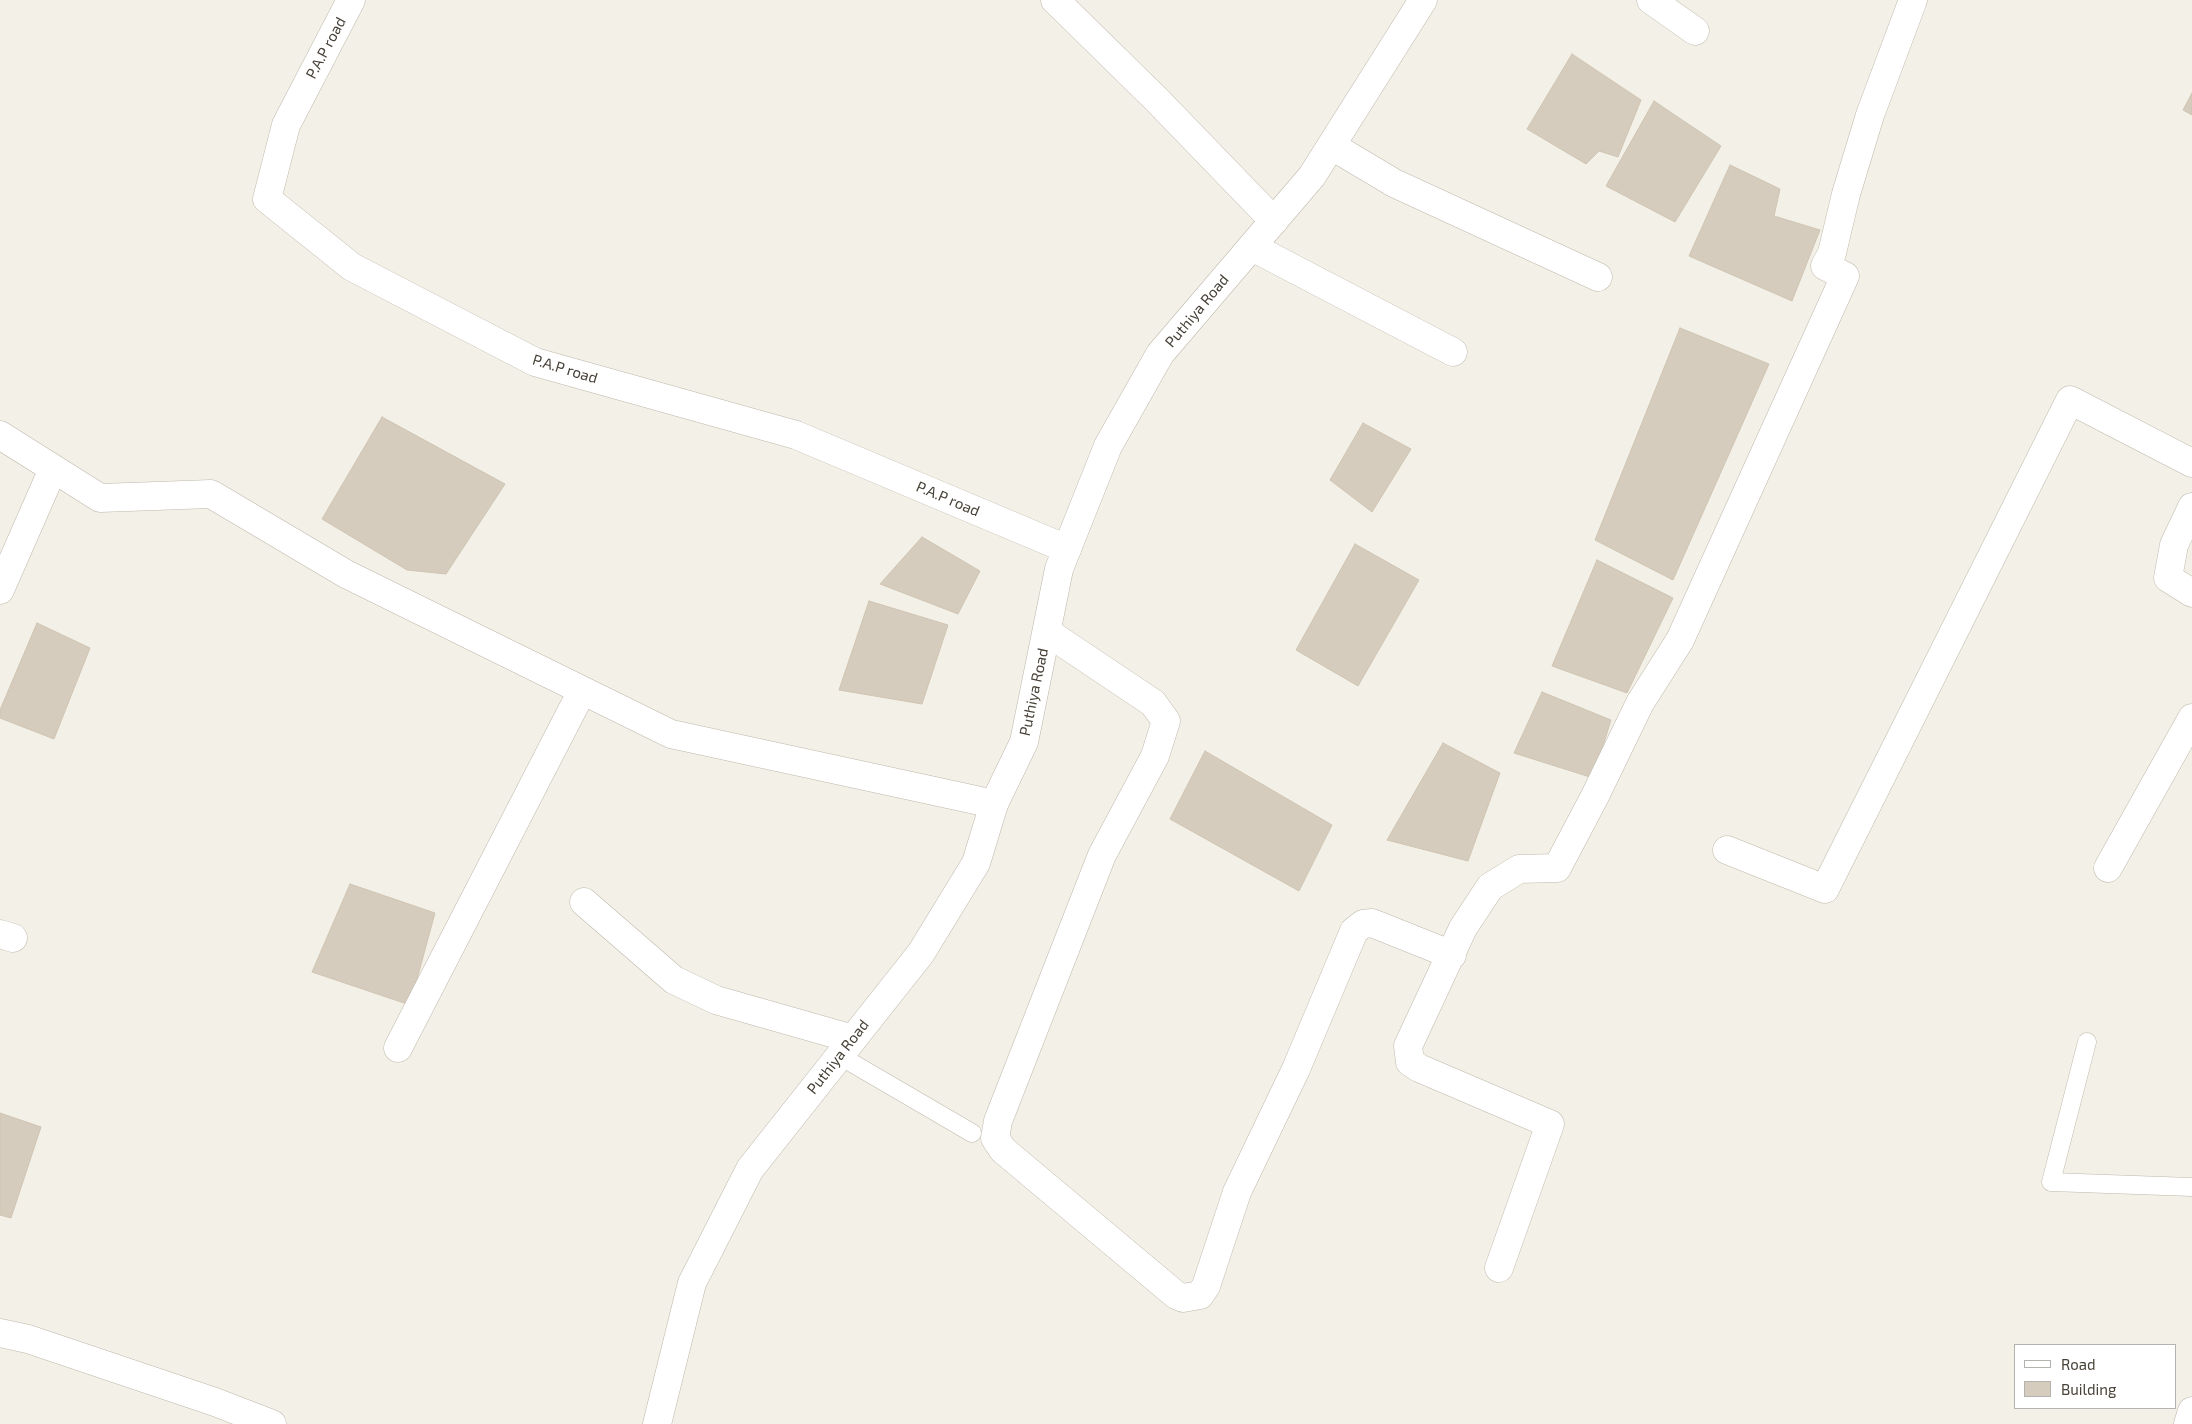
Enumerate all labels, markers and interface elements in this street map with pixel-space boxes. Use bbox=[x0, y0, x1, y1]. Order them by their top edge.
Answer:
street label: P.A.P road bbox=[302, 14, 350, 82]
street label: Puthiya Road bbox=[1161, 271, 1233, 351]
street label: P.A.P road bbox=[530, 351, 600, 387]
street label: P.A.P road bbox=[914, 478, 982, 520]
street label: Puthiya Road bbox=[1016, 646, 1052, 738]
street label: Puthiya Road bbox=[803, 1016, 873, 1098]
legend bbox=[2014, 1344, 2177, 1409]
text: Road bbox=[2061, 1355, 2096, 1373]
text: Building bbox=[2061, 1380, 2116, 1398]

